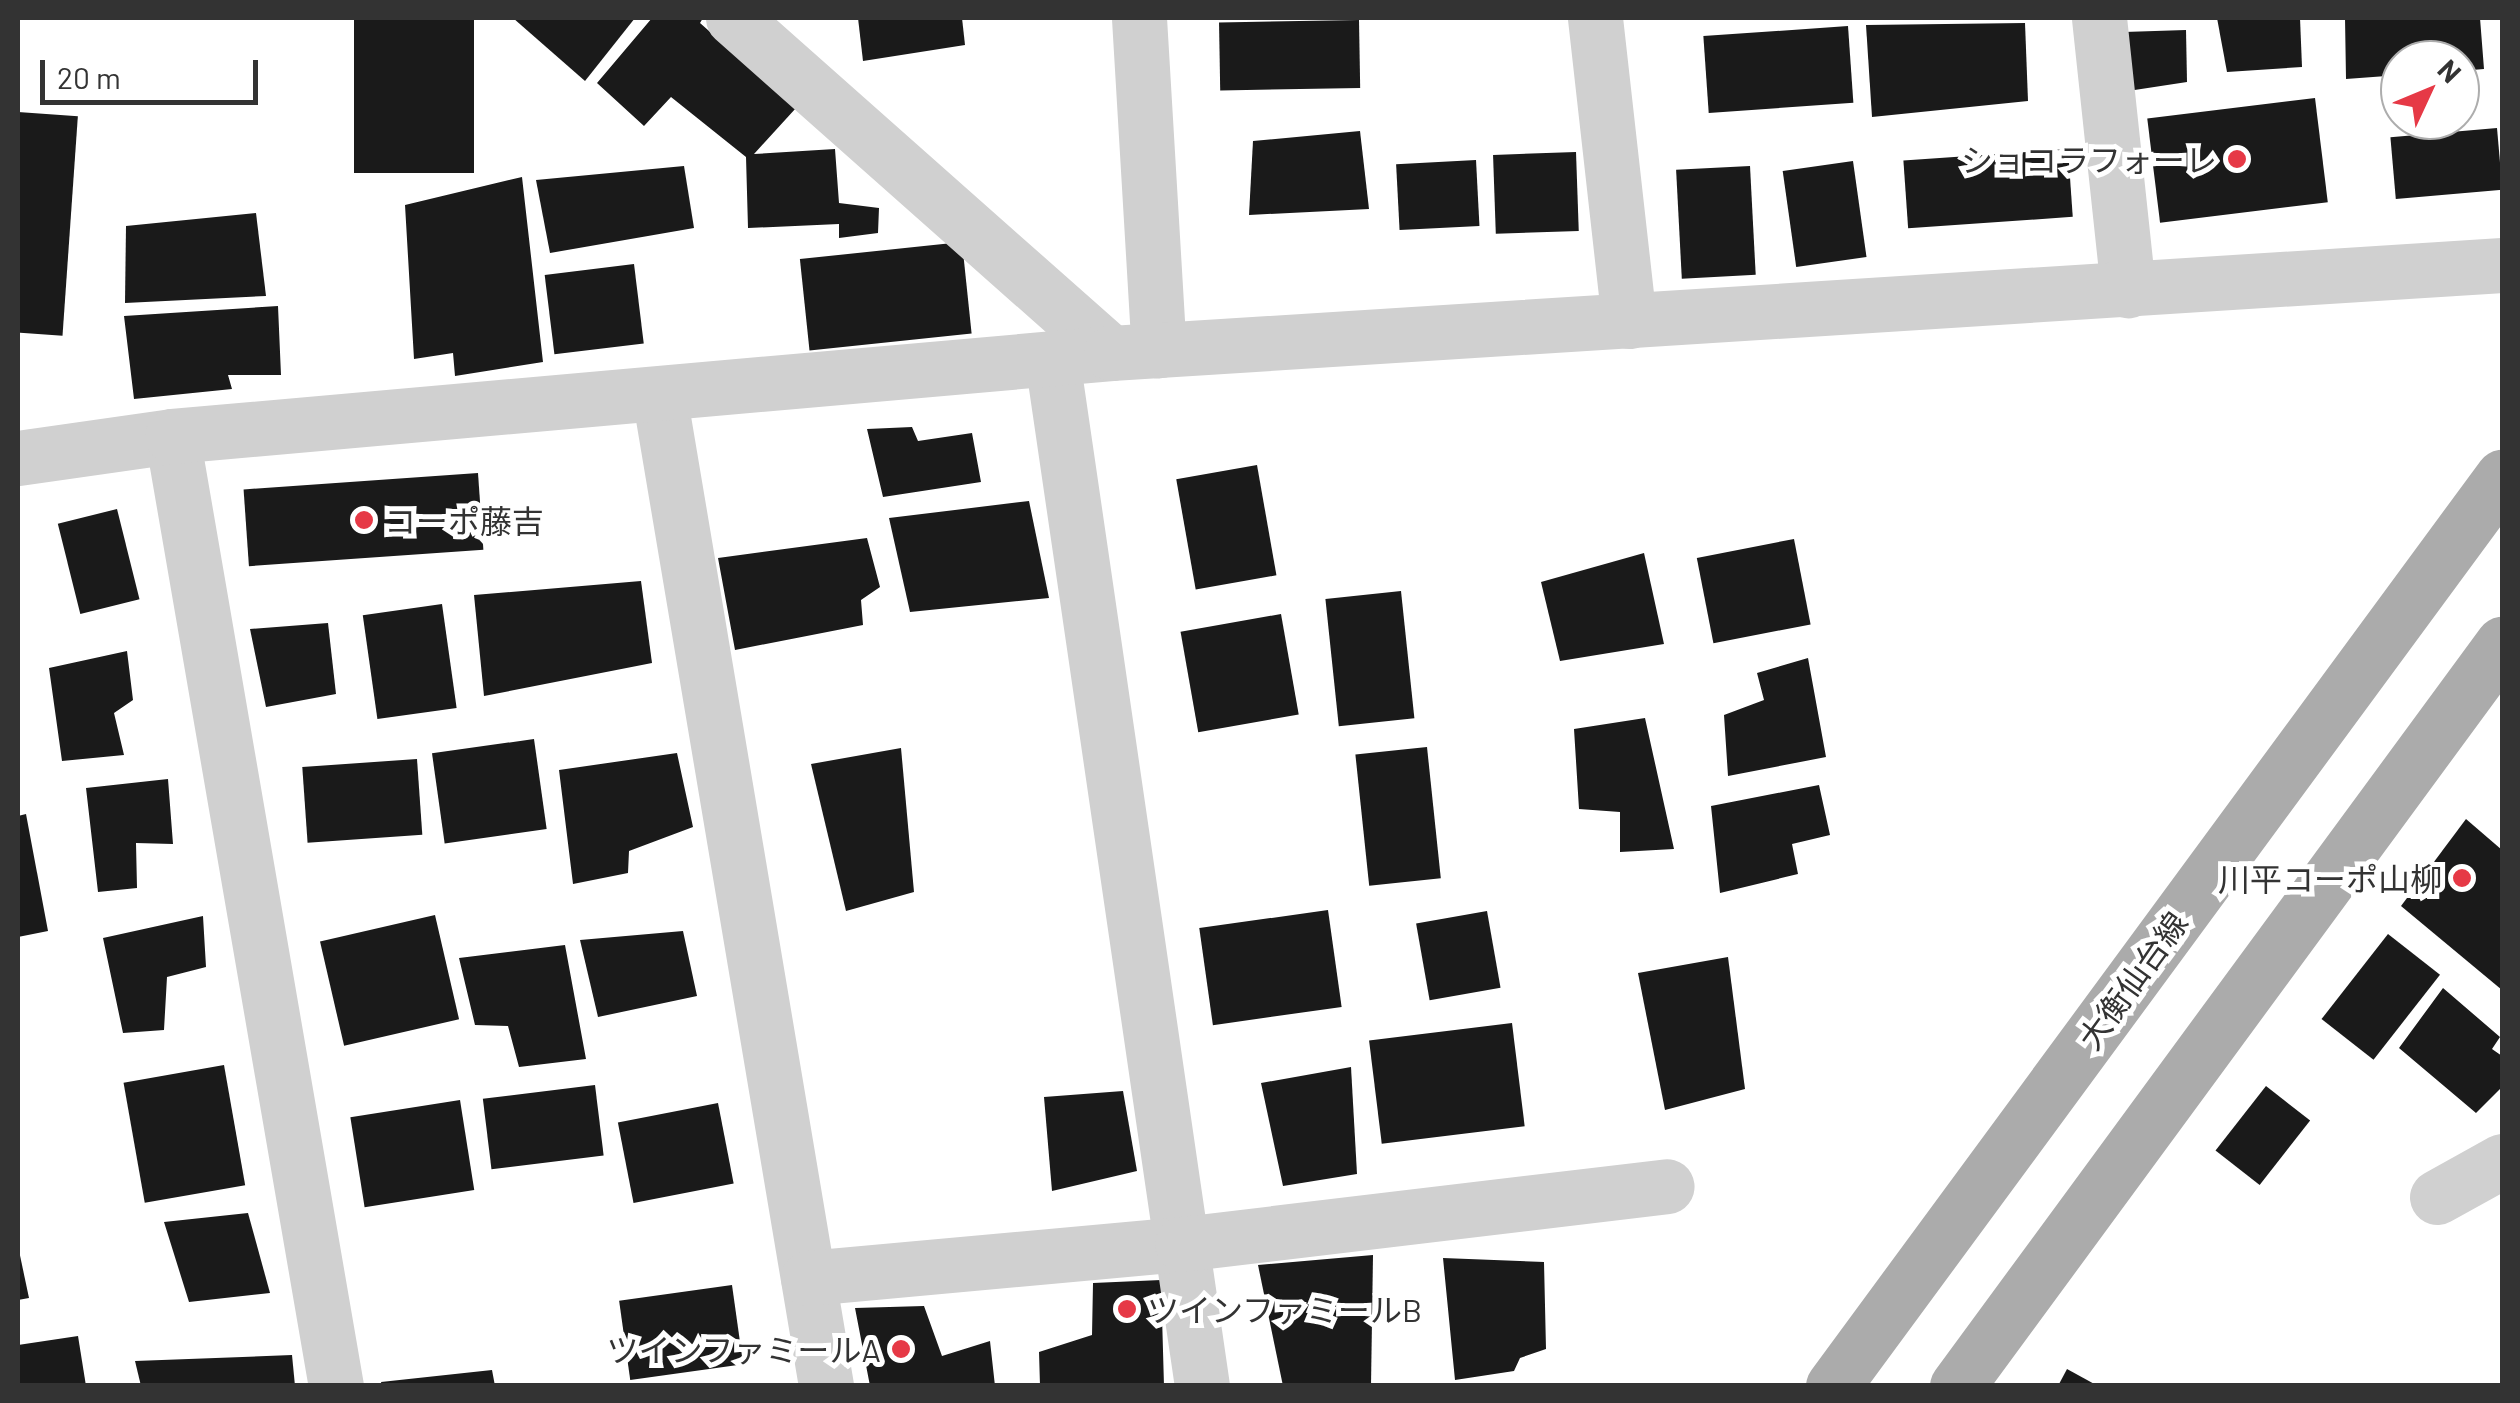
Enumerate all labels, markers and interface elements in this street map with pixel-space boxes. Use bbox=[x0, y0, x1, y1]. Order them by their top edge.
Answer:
scale bar bbox=[45, 40, 262, 102]
north arrow bbox=[2380, 40, 2480, 140]
text: N bbox=[2431, 52, 2469, 89]
text: 20 m bbox=[57, 59, 121, 95]
place label: ショコラフォーレ bbox=[1961, 140, 2217, 178]
marker: ショコラフォーレ bbox=[2226, 148, 2248, 170]
place label: コーポ藤吉 bbox=[384, 501, 544, 539]
marker: コーポ藤吉 bbox=[353, 509, 375, 531]
place label: 川平コーポ山柳 bbox=[2218, 859, 2442, 897]
marker: 川平コーポ山柳 bbox=[2451, 867, 2473, 889]
street label: 大衡仙台線 bbox=[2069, 904, 2195, 1056]
place label: ツインファミールB bbox=[1147, 1290, 1423, 1328]
marker: ツインファミールB bbox=[1116, 1298, 1138, 1320]
place label: ツインファミールA bbox=[606, 1330, 881, 1368]
marker: ツインファミールA bbox=[890, 1338, 912, 1360]

